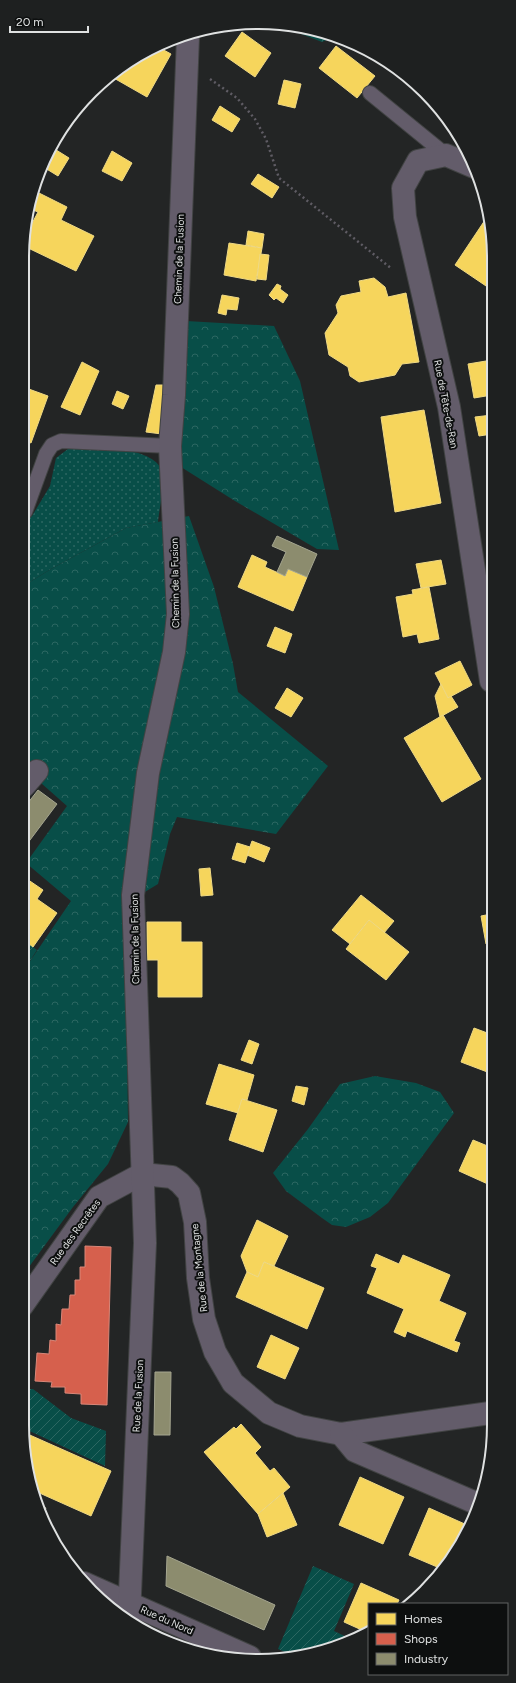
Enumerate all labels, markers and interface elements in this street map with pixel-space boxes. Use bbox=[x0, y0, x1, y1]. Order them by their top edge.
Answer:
scale bar bbox=[10, 8, 88, 34]
text: 20 m bbox=[16, 15, 44, 29]
street label: Chemin de la Fusion bbox=[171, 213, 187, 304]
street label: Rue de Tête-de-Ran bbox=[431, 359, 461, 450]
street label: Chemin de la Fusion bbox=[168, 537, 182, 628]
street label: Chemin de la Fusion bbox=[128, 893, 142, 984]
street label: Rue des Recrêtes bbox=[47, 1196, 103, 1267]
street label: Rue de la Montagne bbox=[188, 1223, 210, 1313]
street label: Rue de la Fusion bbox=[130, 1359, 146, 1433]
street label: Rue du Nord bbox=[139, 1603, 196, 1637]
legend bbox=[368, 1603, 508, 1675]
text: Homes bbox=[404, 1612, 443, 1626]
text: Shops bbox=[404, 1632, 438, 1646]
text: Industry bbox=[404, 1652, 449, 1666]

